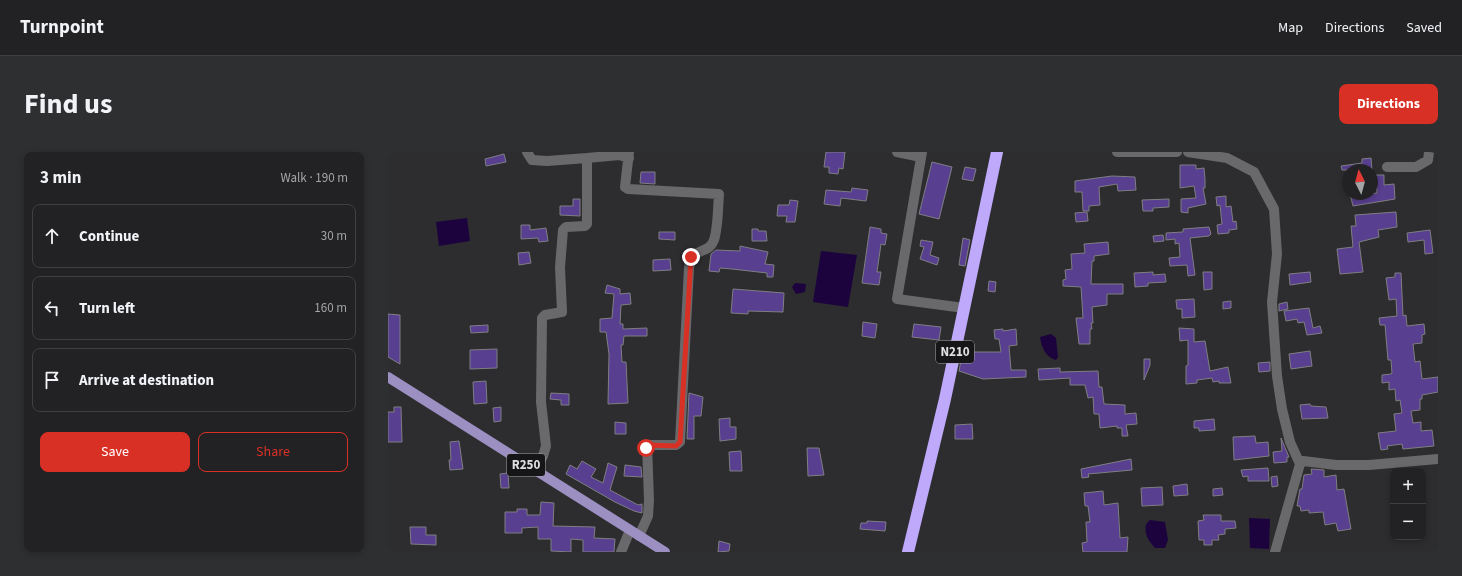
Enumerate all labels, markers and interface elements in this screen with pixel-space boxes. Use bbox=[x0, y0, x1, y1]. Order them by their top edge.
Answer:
text: Turnpoint bbox=[20, 14, 104, 41]
text: Map bbox=[1278, 18, 1303, 38]
text: Directions bbox=[1325, 18, 1384, 38]
text: Saved bbox=[1406, 18, 1442, 38]
text: Find us bbox=[24, 84, 112, 124]
button: Directions bbox=[1339, 84, 1438, 124]
north arrow bbox=[1342, 164, 1378, 200]
text: 3 min bbox=[40, 166, 81, 190]
text: Walk · 190 m bbox=[280, 169, 348, 187]
icon: ahead bbox=[41, 225, 63, 247]
text: Continue bbox=[79, 226, 139, 247]
text: 30 m bbox=[321, 227, 347, 245]
route end bbox=[682, 248, 700, 266]
icon: left bbox=[41, 297, 63, 319]
text: Turn left bbox=[79, 298, 135, 319]
text: 160 m bbox=[314, 299, 347, 317]
road number: N210 bbox=[936, 341, 974, 363]
icon: arrive bbox=[41, 369, 63, 391]
text: Arrive at destination bbox=[79, 370, 214, 391]
button: Save bbox=[40, 432, 190, 472]
button: Share bbox=[198, 432, 348, 472]
route start bbox=[637, 439, 655, 457]
road number: R250 bbox=[507, 454, 545, 476]
map controls bbox=[1390, 468, 1426, 540]
button: + bbox=[1390, 468, 1426, 504]
button: − bbox=[1390, 504, 1426, 540]

